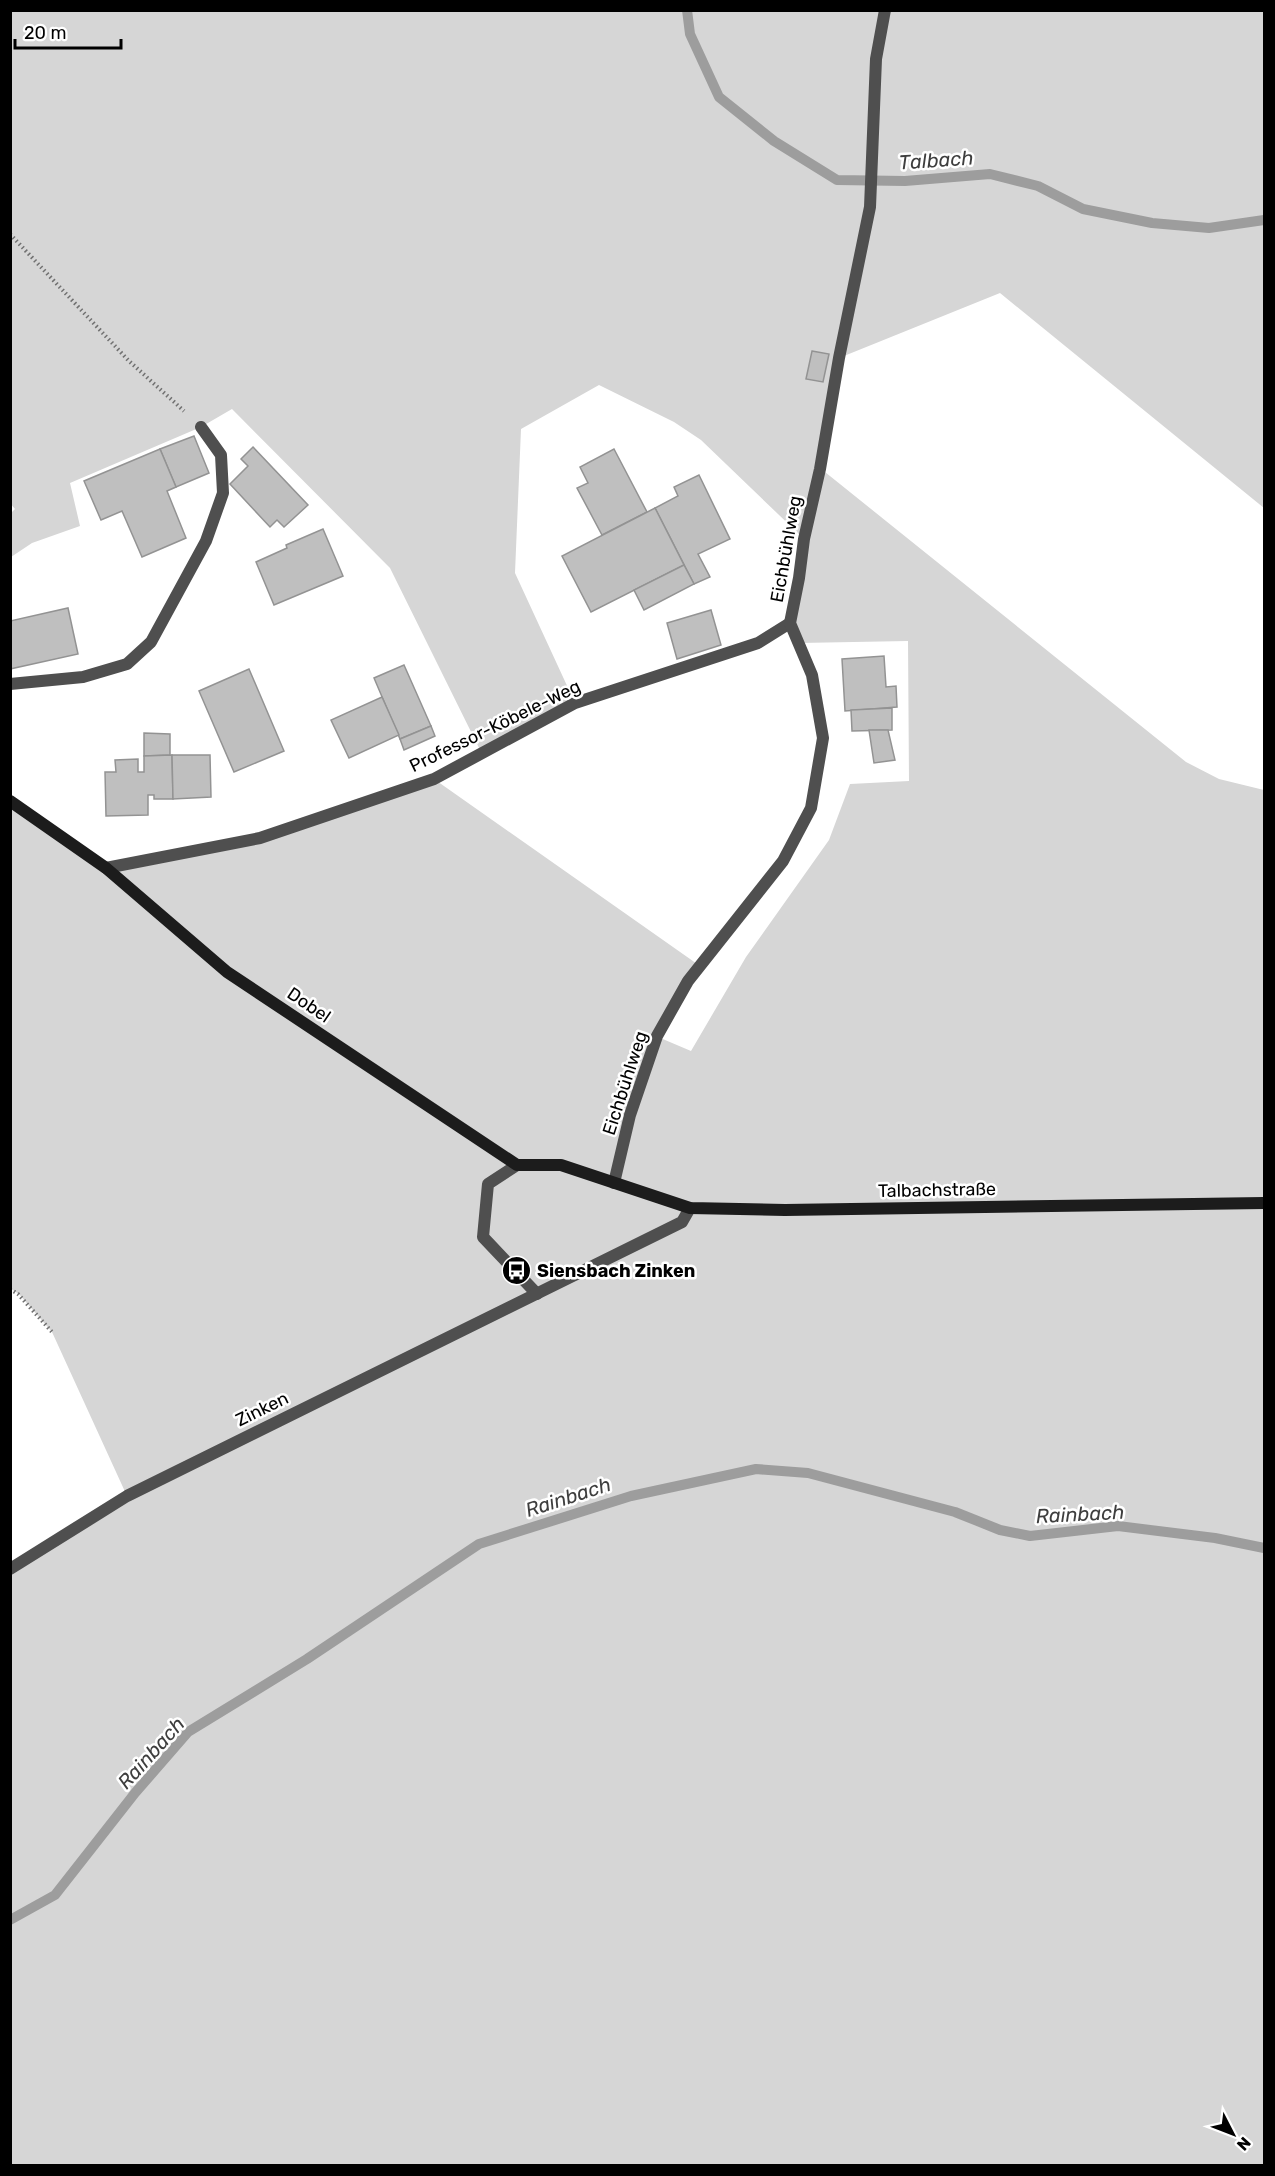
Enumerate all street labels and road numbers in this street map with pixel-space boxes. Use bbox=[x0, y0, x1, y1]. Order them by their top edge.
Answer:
street label: Eichbühlweg bbox=[766, 494, 806, 604]
street label: Professor-Köbele-Weg bbox=[406, 675, 584, 777]
street label: Dobel bbox=[283, 982, 335, 1028]
street label: Eichbühlweg bbox=[598, 1028, 652, 1138]
street label: Talbachstraße bbox=[878, 1178, 996, 1202]
street label: Zinken bbox=[232, 1387, 292, 1431]

